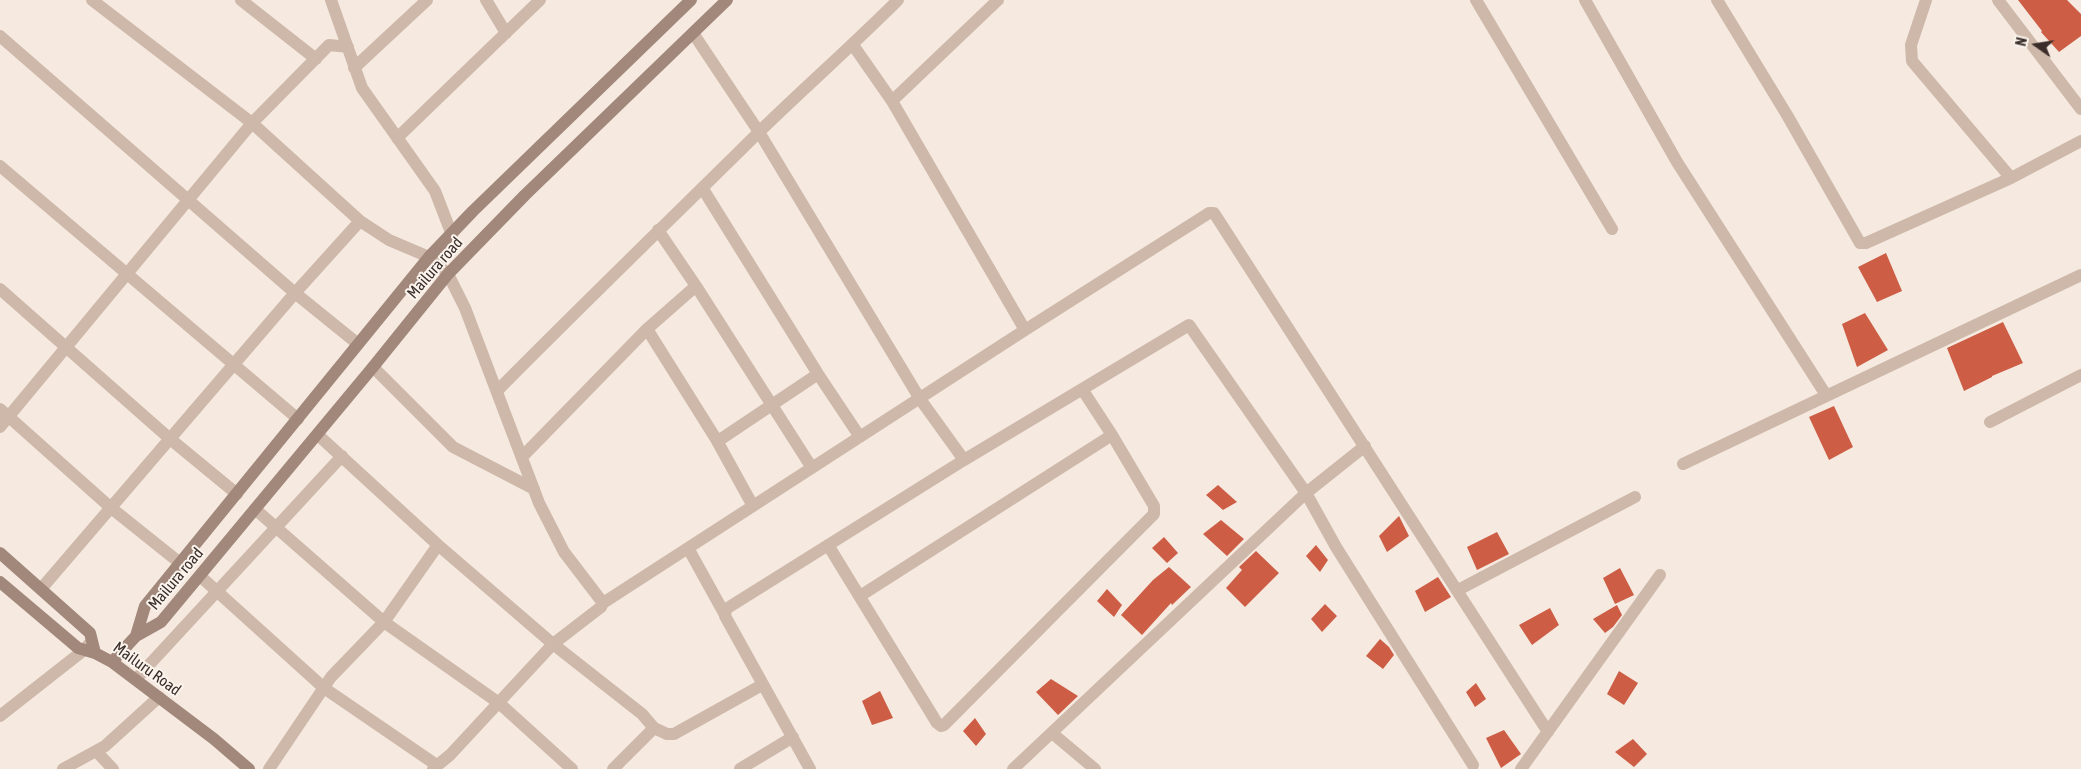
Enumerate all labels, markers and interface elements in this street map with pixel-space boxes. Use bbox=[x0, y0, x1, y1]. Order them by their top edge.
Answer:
north arrow bbox=[2011, 20, 2061, 70]
text: N bbox=[2013, 36, 2030, 47]
street label: Mailura road bbox=[403, 233, 467, 303]
street label: Mailura road bbox=[145, 544, 207, 614]
street label: Mailuru Road bbox=[109, 638, 185, 700]

